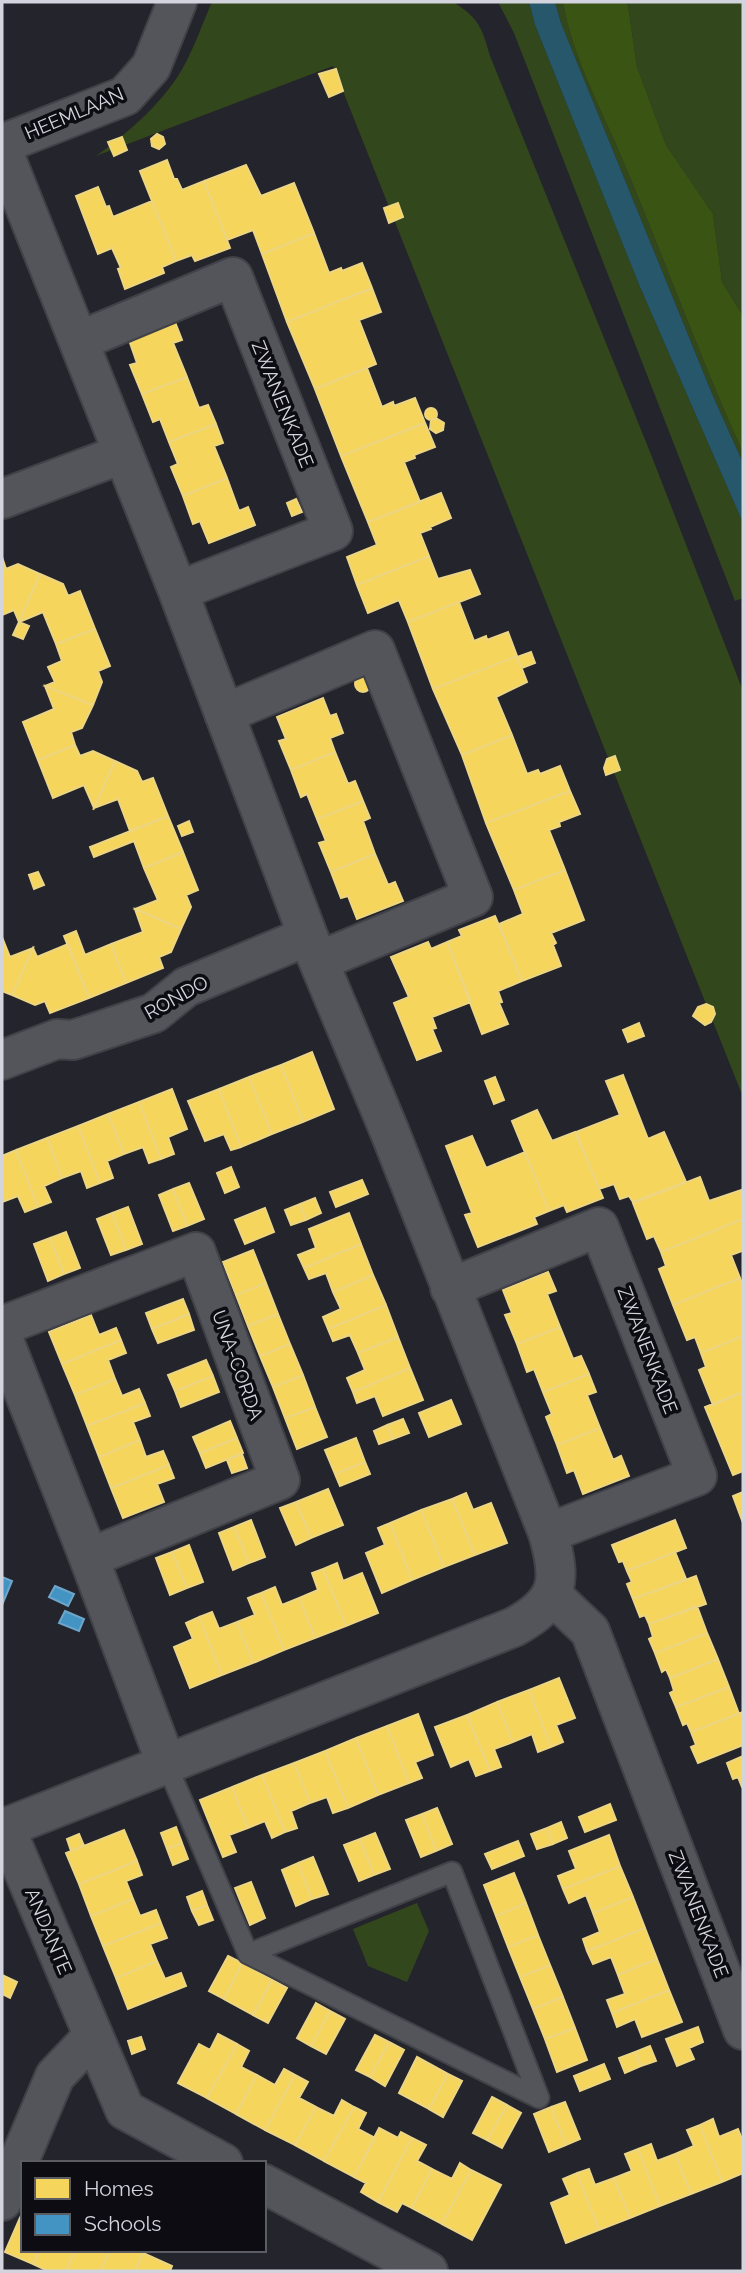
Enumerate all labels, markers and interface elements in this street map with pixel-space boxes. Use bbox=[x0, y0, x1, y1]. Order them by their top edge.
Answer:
street label: HEEMLAAN bbox=[21, 82, 127, 144]
street label: ZWANENKADE bbox=[248, 337, 318, 471]
street label: RONDO bbox=[140, 971, 212, 1023]
street label: ZWANENKADE bbox=[614, 1283, 682, 1417]
street label: UNA-CORDA bbox=[208, 1307, 268, 1423]
street label: ZWANENKADE bbox=[665, 1847, 733, 1981]
street label: ANDANTE bbox=[21, 1885, 77, 1977]
legend bbox=[21, 2161, 266, 2252]
text: Homes bbox=[84, 2176, 154, 2201]
text: Schools bbox=[84, 2211, 161, 2236]

